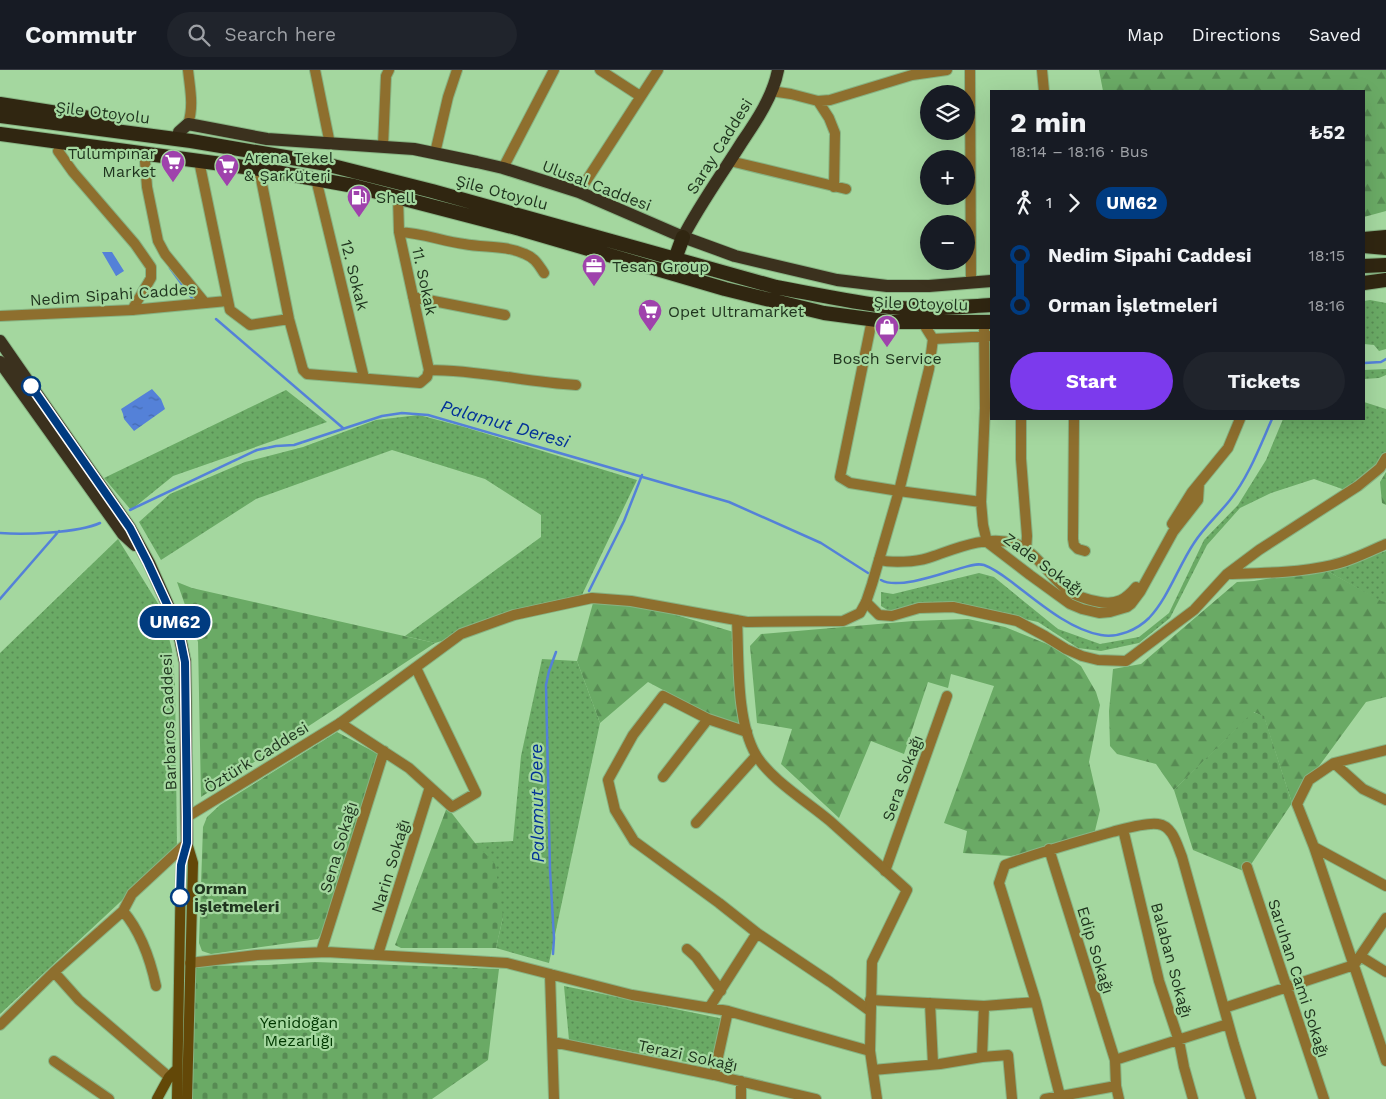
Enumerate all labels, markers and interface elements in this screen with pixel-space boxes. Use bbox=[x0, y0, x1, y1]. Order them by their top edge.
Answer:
search box bbox=[167, 12, 517, 57]
text: Commutr bbox=[25, 21, 137, 49]
icon: search bbox=[185, 21, 213, 49]
text: Search here bbox=[225, 23, 336, 46]
text: Map bbox=[1127, 24, 1164, 45]
text: Directions bbox=[1192, 24, 1281, 45]
text: Saved bbox=[1309, 24, 1361, 45]
map controls bbox=[920, 85, 975, 270]
button: layers bbox=[920, 85, 975, 140]
street label: Saray Caddesi bbox=[682, 95, 756, 198]
street label: Şile Otoyolu bbox=[55, 97, 151, 128]
text: 2 min bbox=[1010, 106, 1087, 139]
text: ₺52 bbox=[1309, 121, 1345, 144]
text: 18:14 – 18:16 · Bus bbox=[1010, 142, 1148, 161]
place label: Tulumpınar Market bbox=[68, 144, 156, 181]
place label: Arena Tekel & Şarküteri bbox=[244, 148, 334, 185]
supermarket icon: Tulumpınar Market bbox=[160, 149, 186, 183]
button: + bbox=[920, 150, 975, 205]
supermarket icon: Arena Tekel & Şarküteri bbox=[214, 153, 240, 187]
street label: Ulusal Caddesi bbox=[540, 156, 654, 215]
street label: Şile Otoyolu bbox=[454, 171, 550, 214]
fuel station icon: Shell bbox=[346, 184, 372, 218]
place label: Shell bbox=[376, 188, 415, 207]
icon: walk bbox=[1010, 189, 1038, 217]
icon: forward bbox=[1060, 189, 1088, 217]
text: UM62 bbox=[1106, 192, 1157, 213]
text: 1 bbox=[1046, 193, 1052, 212]
button: − bbox=[920, 215, 975, 270]
street label: 12. Sokak bbox=[337, 238, 372, 312]
text: Nedim Sipahi Caddesi bbox=[1048, 244, 1251, 267]
street label: 11. Sokak bbox=[408, 245, 441, 317]
text: 18:15 bbox=[1309, 246, 1345, 265]
office icon: Tesan Group bbox=[581, 253, 607, 287]
place label: Tesan Group bbox=[612, 257, 709, 276]
street label: Nedim Sipahi Caddes bbox=[29, 279, 197, 310]
street label: Şile Otoyolu bbox=[873, 292, 969, 315]
text: Orman İşletmeleri bbox=[1048, 294, 1218, 317]
text: 18:16 bbox=[1308, 296, 1345, 315]
supermarket icon: Opet Ultramarket bbox=[637, 298, 663, 332]
place label: Opet Ultramarket bbox=[668, 302, 805, 321]
shop icon: Bosch Service bbox=[874, 314, 900, 348]
place label: Bosch Service bbox=[832, 349, 942, 368]
button: Start bbox=[1010, 352, 1173, 410]
button: Tickets bbox=[1183, 352, 1345, 410]
unlabelled marker bbox=[21, 376, 41, 396]
water label: Palamut Deresi bbox=[438, 395, 573, 452]
street label: Zade Sokağı bbox=[1000, 529, 1087, 600]
line badge: UM62 bbox=[140, 606, 210, 638]
text: UM62 bbox=[150, 611, 200, 632]
street label: Barbaros Caddesi bbox=[157, 653, 180, 791]
street label: Öztürk Caddesi bbox=[200, 718, 312, 797]
street label: Sera Sokağı bbox=[878, 732, 927, 824]
water label: Palamut Dere bbox=[525, 743, 548, 863]
street label: Sena Sokağı bbox=[316, 799, 361, 895]
street label: Narin Sokağı bbox=[367, 817, 414, 916]
place label: Orman İşletmeleri bbox=[194, 879, 279, 916]
marker: Orman İşletmeleri bbox=[170, 887, 190, 907]
street label: Saruhan Cami Sokağı bbox=[1264, 897, 1333, 1060]
street label: Balaban Sokağı bbox=[1147, 900, 1196, 1020]
street label: Edip Sokağı bbox=[1073, 904, 1118, 996]
park label: Yenidoğan Mezarlığı bbox=[260, 1013, 338, 1050]
street label: Terazi Sokağı bbox=[636, 1036, 739, 1075]

